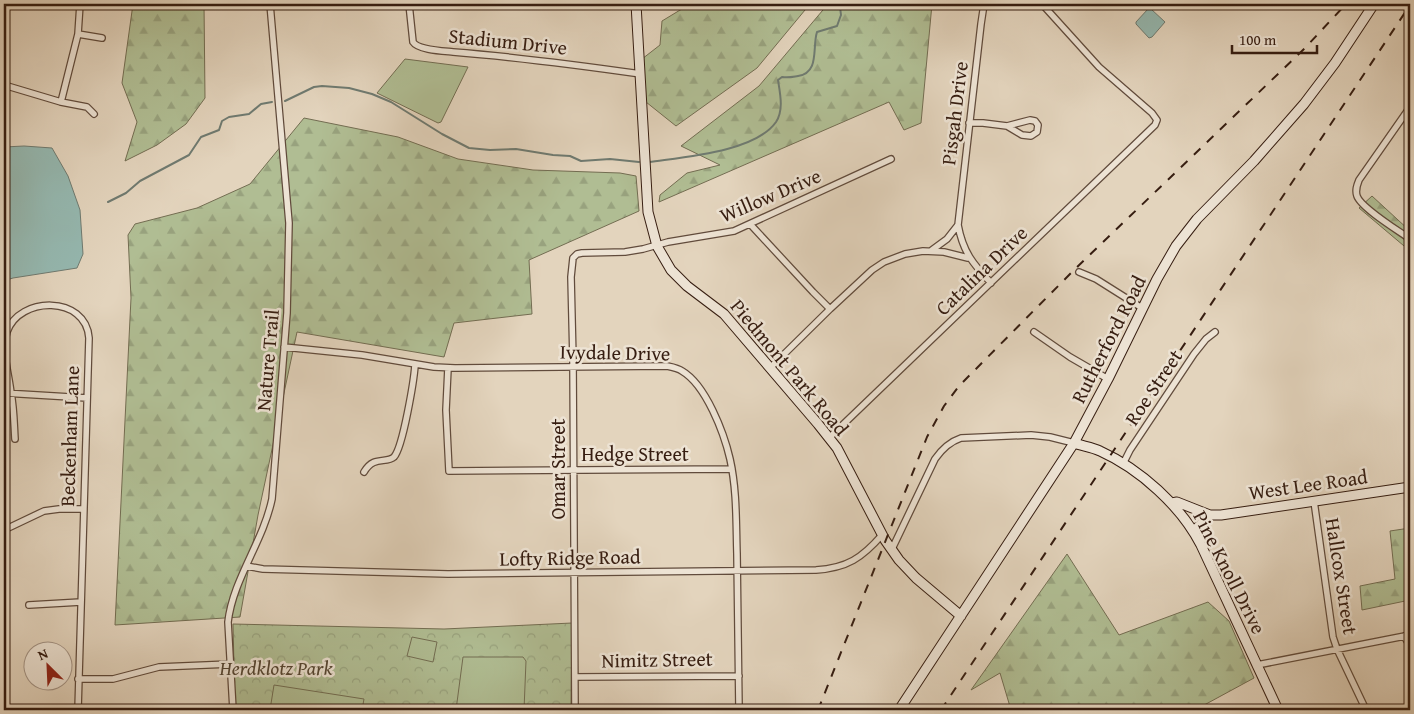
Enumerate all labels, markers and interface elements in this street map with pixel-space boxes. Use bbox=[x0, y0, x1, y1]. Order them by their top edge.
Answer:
street label: Stadium Drive bbox=[447, 20, 569, 62]
scale bar bbox=[1232, 22, 1316, 54]
text: 100 m bbox=[1239, 29, 1277, 50]
street label: Pisgah Drive bbox=[933, 60, 975, 166]
street label: Willow Drive bbox=[715, 161, 825, 229]
street label: Catalina Drive bbox=[928, 219, 1034, 321]
street label: Rutherford Road bbox=[1063, 270, 1153, 408]
street label: Piedmont Park Road bbox=[724, 292, 856, 442]
street label: Nature Trail bbox=[248, 308, 286, 412]
street label: Ivydale Drive bbox=[560, 337, 670, 367]
street label: Roe Street bbox=[1117, 343, 1189, 431]
street label: Beckenham Lane bbox=[52, 365, 86, 507]
street label: Omar Street bbox=[543, 418, 572, 520]
street label: Hedge Street bbox=[581, 439, 689, 468]
street label: West Lee Road bbox=[1247, 461, 1370, 507]
street label: Pine Knoll Drive bbox=[1186, 505, 1274, 639]
street label: Hallcox Street bbox=[1318, 516, 1366, 636]
street label: Lofty Ridge Road bbox=[499, 541, 641, 573]
north arrow bbox=[22, 642, 72, 692]
text: N bbox=[34, 643, 52, 665]
street label: Nimitz Street bbox=[601, 644, 713, 674]
park label: Herdklotz Park bbox=[218, 653, 333, 682]

